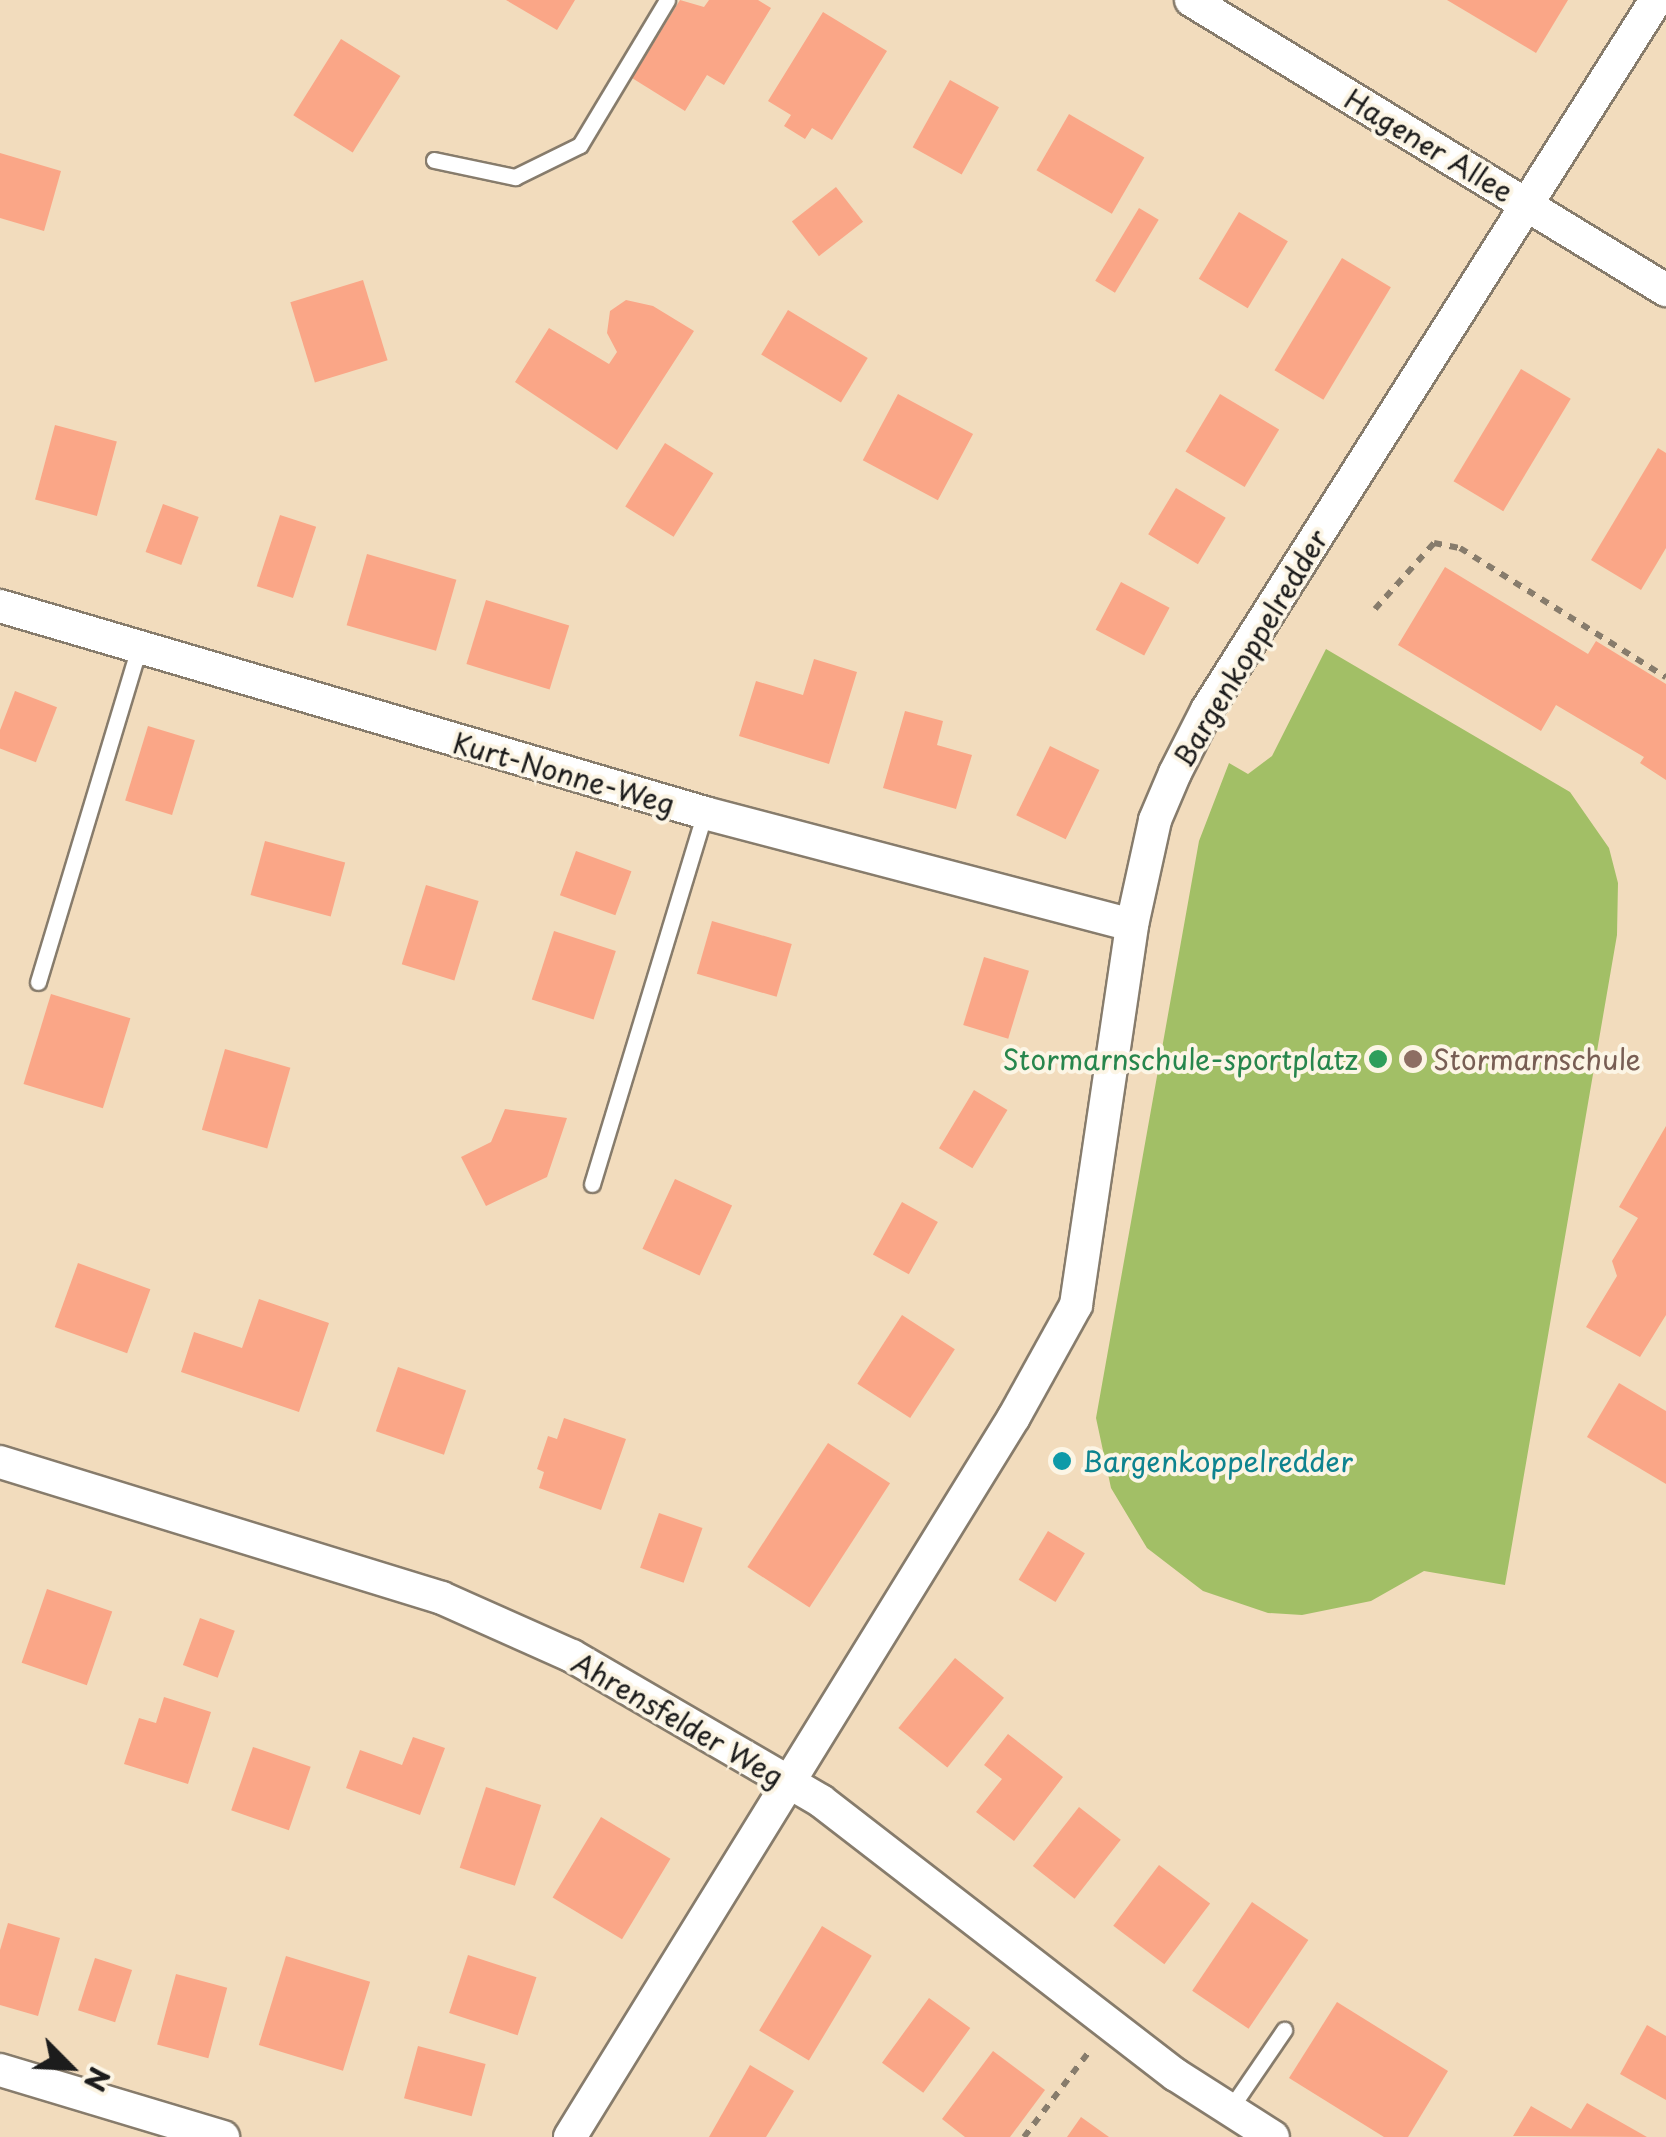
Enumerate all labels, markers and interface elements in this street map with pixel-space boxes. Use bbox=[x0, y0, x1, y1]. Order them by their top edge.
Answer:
street label: Hagener Allee bbox=[1338, 81, 1520, 209]
street label: Bargenkoppelredder bbox=[1166, 523, 1334, 773]
street label: Kurt-Nonne-Weg bbox=[449, 725, 679, 821]
place label: Stormarnschule-sportplatz bbox=[1002, 1042, 1358, 1076]
place label: Stormarnschule bbox=[1433, 1042, 1641, 1076]
marker: Stormarnschule-sportplatz bbox=[1367, 1048, 1389, 1070]
marker: Stormarnschule bbox=[1402, 1048, 1424, 1070]
place label: Bargenkoppelredder bbox=[1082, 1444, 1353, 1478]
marker: Bargenkoppelredder bbox=[1051, 1450, 1073, 1472]
street label: Ahrensfelder Weg bbox=[566, 1645, 790, 1793]
north arrow bbox=[20, 2017, 120, 2117]
text: N bbox=[74, 2061, 122, 2098]

